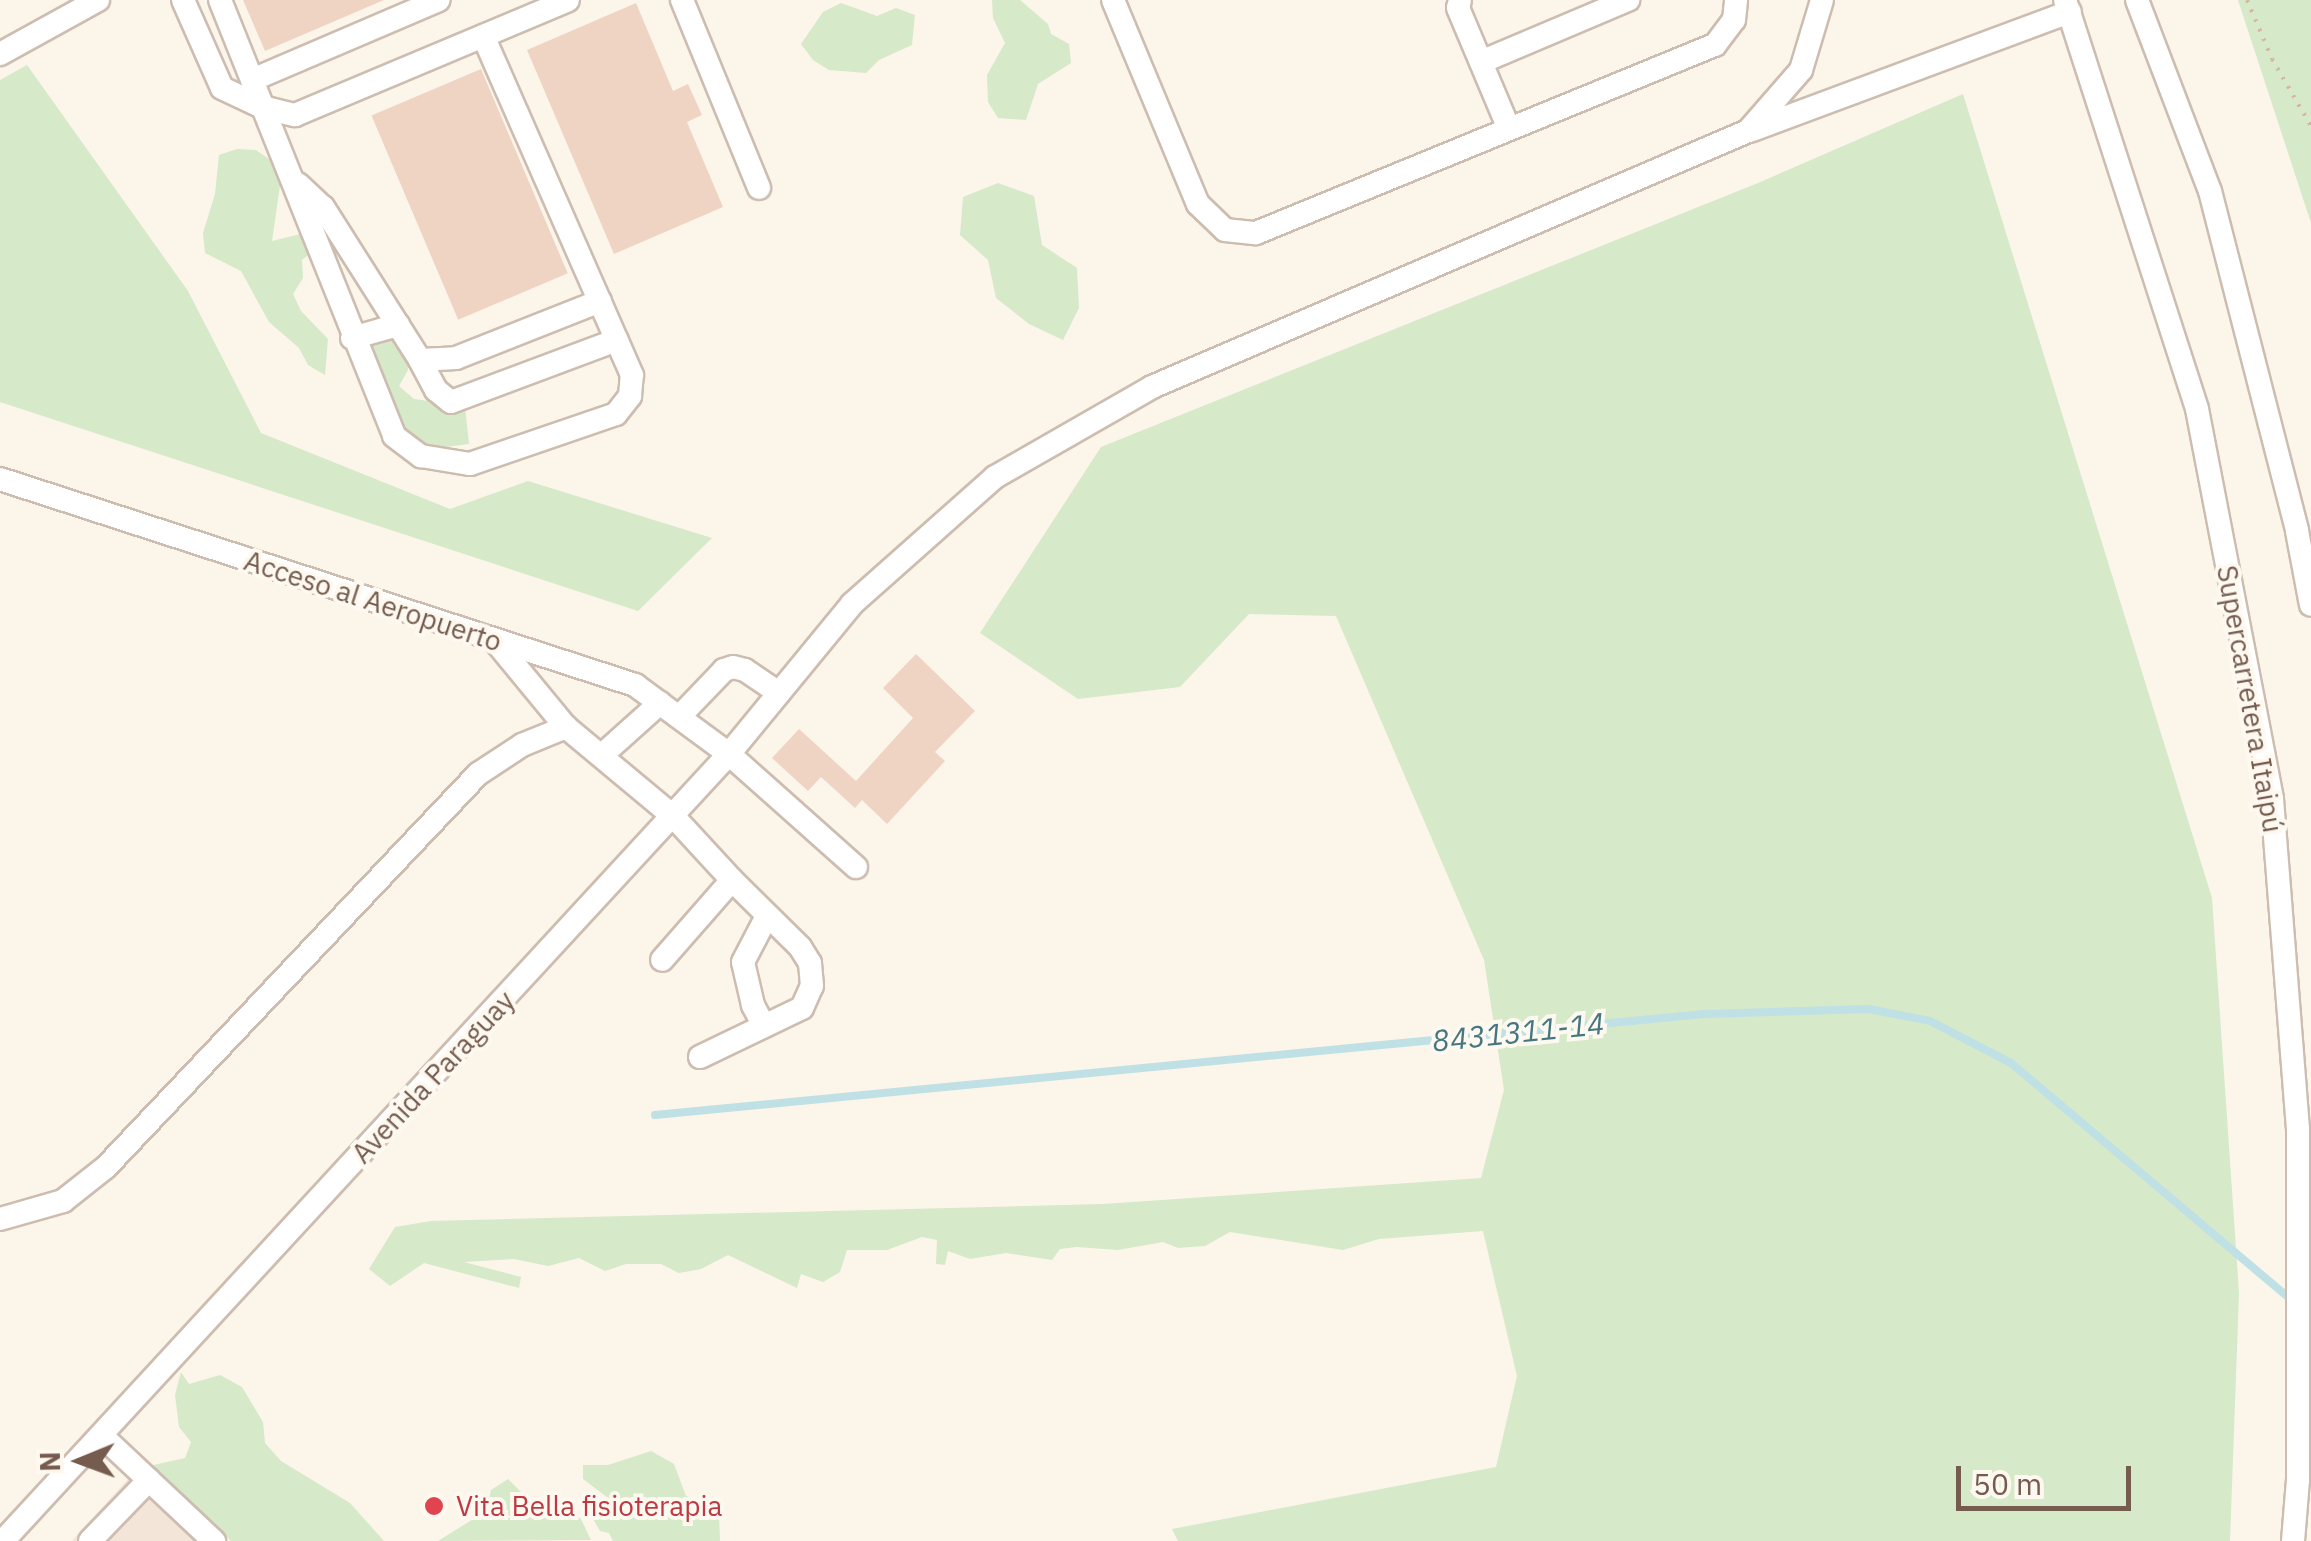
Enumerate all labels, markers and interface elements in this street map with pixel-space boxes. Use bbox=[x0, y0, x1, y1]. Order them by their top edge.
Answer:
street label: Acceso al Aeropuerto bbox=[240, 544, 506, 658]
street label: Supercarretera Itaipú bbox=[2210, 563, 2290, 835]
street label: Avenida Paraguay bbox=[345, 984, 521, 1170]
water label: 8431311-14 bbox=[1430, 1005, 1606, 1059]
north arrow bbox=[30, 1411, 130, 1511]
scale bar bbox=[1961, 1446, 2136, 1508]
text: N bbox=[31, 1451, 68, 1472]
text: 50 m bbox=[1973, 1464, 2042, 1503]
place label: Vita Bella fisioterapia bbox=[456, 1489, 722, 1523]
marker: Vita Bella fisioterapia bbox=[421, 1493, 447, 1519]

